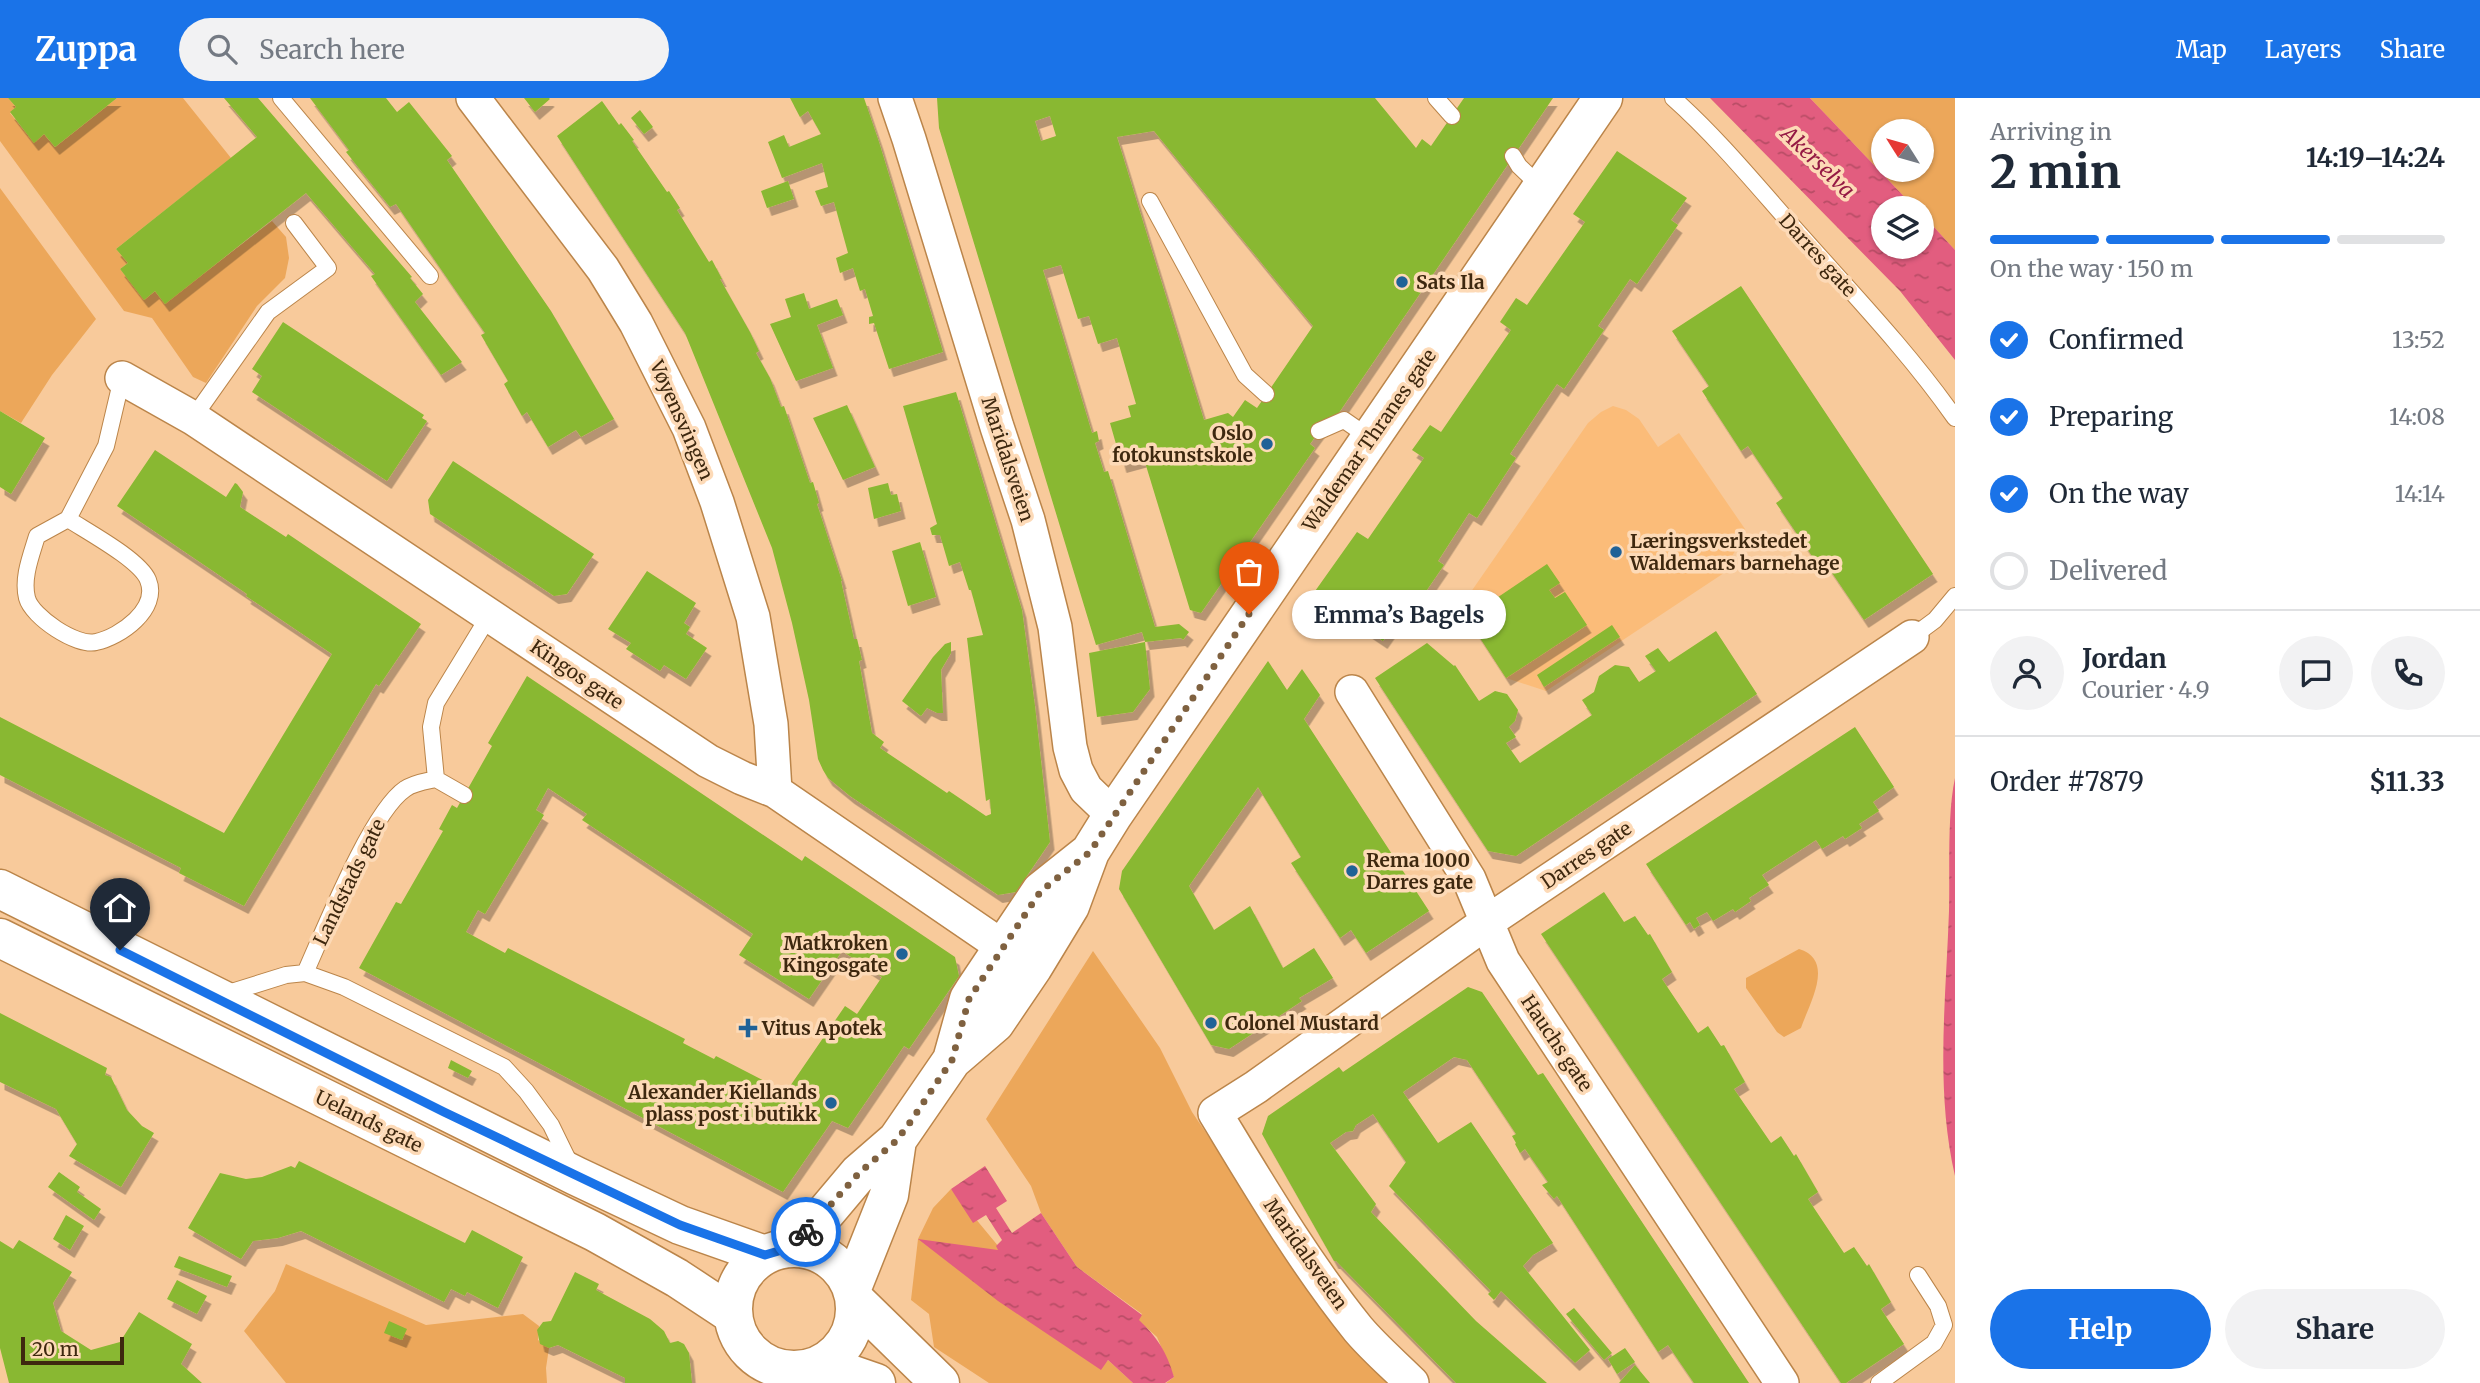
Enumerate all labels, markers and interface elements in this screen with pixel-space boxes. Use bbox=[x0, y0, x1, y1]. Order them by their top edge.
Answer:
search box bbox=[179, 18, 669, 81]
text: Zuppa bbox=[35, 29, 137, 70]
icon: search bbox=[203, 30, 241, 68]
text: Search here bbox=[259, 33, 405, 66]
text: Map bbox=[2176, 34, 2227, 65]
text: Layers bbox=[2265, 34, 2341, 65]
text: Share bbox=[2379, 34, 2445, 65]
text: Arriving in bbox=[1990, 117, 2112, 146]
water label: Akerselva bbox=[1774, 119, 1860, 204]
north arrow bbox=[1871, 119, 1934, 182]
map controls bbox=[1871, 119, 1934, 259]
text: 14:19–14:24 bbox=[2306, 141, 2445, 174]
text: 2 min bbox=[1990, 143, 2121, 201]
button: layers bbox=[1871, 196, 1934, 259]
street label: Darres gate bbox=[1774, 208, 1862, 302]
text: On the way · 150 m bbox=[1990, 254, 2193, 283]
place label: Sats Ila bbox=[1416, 270, 1485, 294]
marker: Sats Ila bbox=[1394, 274, 1410, 290]
icon: check bbox=[1990, 321, 2028, 359]
text: Confirmed bbox=[2049, 323, 2184, 356]
text: 13:52 bbox=[2392, 325, 2445, 354]
street label: Waldemar Thranes gate bbox=[1296, 344, 1441, 537]
street label: Vøyensvingen bbox=[645, 356, 719, 484]
street label: Maridalsveien bbox=[977, 394, 1040, 525]
icon: check bbox=[1990, 398, 2028, 436]
text: Preparing bbox=[2049, 400, 2173, 433]
text: 14:08 bbox=[2389, 402, 2445, 431]
place label: Oslo fotokunstskole bbox=[1112, 421, 1253, 467]
marker: Oslo fotokunstskole bbox=[1259, 436, 1275, 452]
icon: check bbox=[1990, 475, 2028, 513]
text: On the way bbox=[2049, 477, 2189, 510]
text: 14:14 bbox=[2395, 479, 2445, 508]
place label: Læringsverkstedet Waldemars barnehage bbox=[1629, 529, 1840, 575]
pin bbox=[1219, 542, 1279, 614]
marker: Læringsverkstedet Waldemars barnehage bbox=[1608, 544, 1624, 560]
icon: bag bbox=[1230, 553, 1268, 591]
text: Delivered bbox=[2049, 554, 2168, 587]
callout: Emma’s Bagels bbox=[1291, 589, 1504, 638]
text: Emma’s Bagels bbox=[1314, 600, 1484, 629]
street label: Kingos gate bbox=[526, 634, 628, 714]
button: person bbox=[1990, 636, 2064, 710]
button: chat bbox=[2279, 636, 2353, 710]
button: phone bbox=[2371, 636, 2445, 710]
text: Jordan bbox=[2082, 642, 2167, 675]
text: Courier · 4.9 bbox=[2082, 675, 2210, 704]
text: Order #7879 bbox=[1990, 765, 2144, 798]
text: $11.33 bbox=[2369, 765, 2445, 798]
street label: Landstads gate bbox=[308, 815, 390, 949]
street label: Darres gate bbox=[1536, 816, 1636, 894]
place label: Rema 1000 Darres gate bbox=[1366, 848, 1473, 894]
marker: Rema 1000 Darres gate bbox=[1344, 863, 1360, 879]
pin bbox=[90, 878, 150, 950]
icon: home bbox=[101, 889, 139, 927]
place label: Matkroken Kingosgate bbox=[782, 931, 888, 977]
marker: Matkroken Kingosgate bbox=[894, 946, 910, 962]
street label: Hauchs gate bbox=[1516, 990, 1598, 1096]
place label: Colonel Mustard bbox=[1225, 1011, 1379, 1035]
marker: Colonel Mustard bbox=[1203, 1015, 1219, 1031]
place label: Vitus Apotek bbox=[761, 1016, 883, 1040]
marker: Vitus Apotek bbox=[740, 1020, 756, 1036]
place label: Alexander Kiellands plass post i butikk bbox=[627, 1080, 818, 1126]
street label: Uelands gate bbox=[311, 1085, 427, 1157]
marker: Alexander Kiellands plass post i butikk bbox=[823, 1095, 839, 1111]
street label: Maridalsveien bbox=[1259, 1194, 1353, 1314]
courier bbox=[771, 1197, 841, 1267]
icon: bike bbox=[787, 1213, 825, 1251]
button: Help bbox=[1990, 1289, 2211, 1369]
button: Share bbox=[2225, 1289, 2445, 1369]
scale bar bbox=[21, 1334, 124, 1366]
text: 20 m bbox=[32, 1337, 79, 1361]

